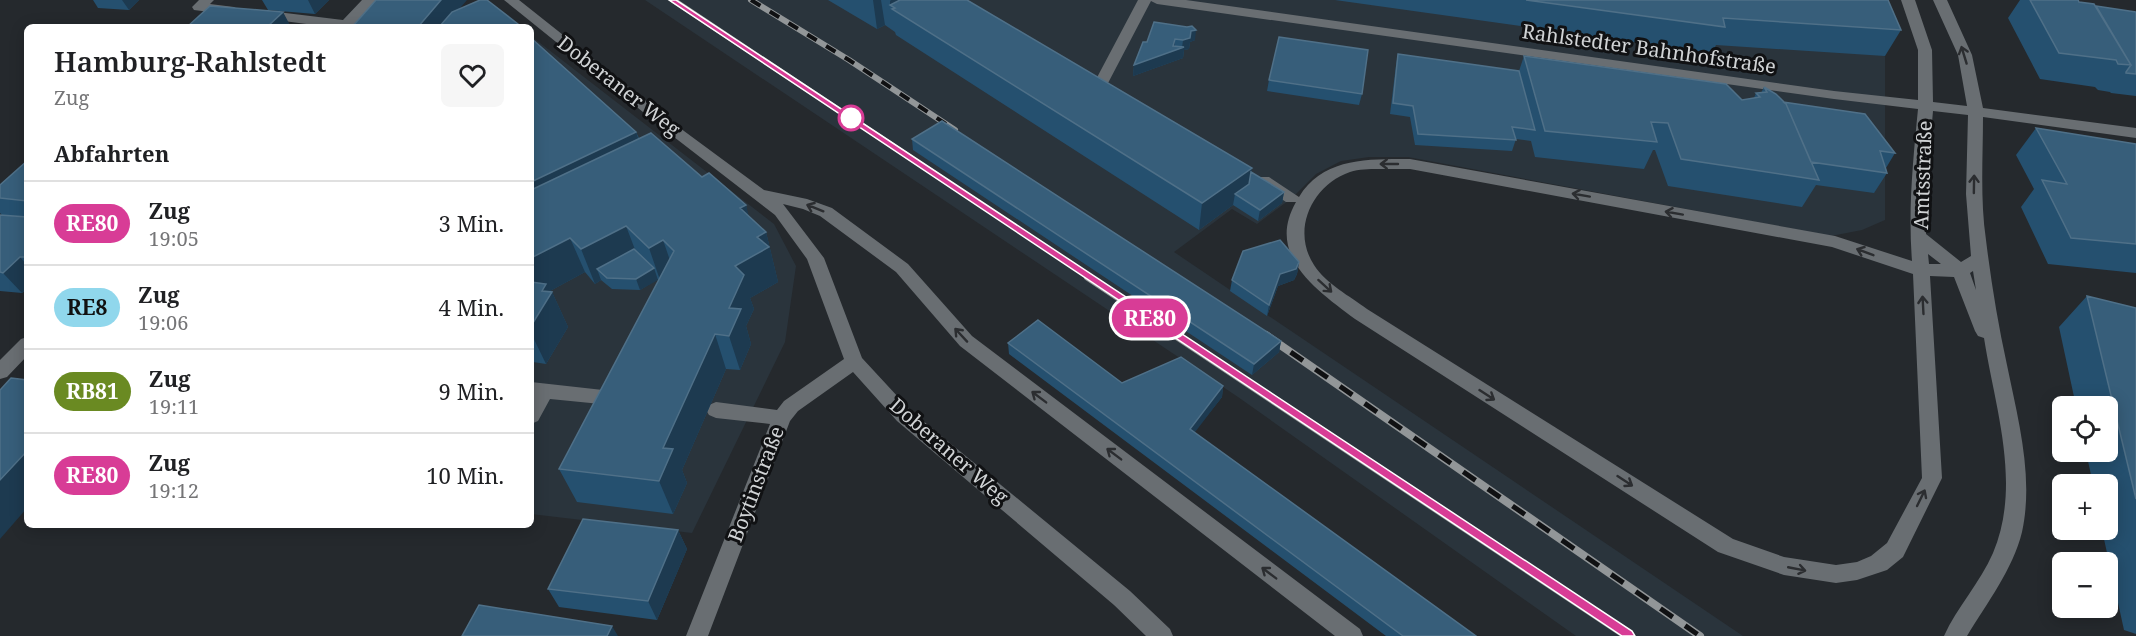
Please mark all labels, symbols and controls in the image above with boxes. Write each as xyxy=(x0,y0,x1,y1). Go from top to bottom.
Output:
street label: Rahlstedter Bahnhofstraße xyxy=(1520,17,1778,80)
street label: Doberaner Weg xyxy=(552,29,686,142)
text: Hamburg-Rahlstedt xyxy=(54,42,326,80)
button: heart xyxy=(441,44,504,107)
one-way arrow xyxy=(1958,46,1969,65)
text: Zug xyxy=(54,84,89,111)
unlabelled marker xyxy=(838,105,864,131)
street label: Amtsstraße xyxy=(1907,120,1938,230)
text: Abfahrten xyxy=(54,138,169,168)
one-way arrow xyxy=(1379,158,1399,170)
one-way arrow xyxy=(1968,175,1980,195)
one-way arrow xyxy=(1572,190,1591,201)
text: Zug xyxy=(148,195,190,225)
one-way arrow xyxy=(807,202,825,213)
one-way arrow xyxy=(1665,207,1685,218)
text: 3 Min. xyxy=(439,208,504,238)
text: RE80 xyxy=(66,209,118,237)
text: 19:05 xyxy=(148,225,199,252)
one-way arrow xyxy=(1856,246,1875,257)
text: Zug xyxy=(138,279,180,309)
one-way arrow xyxy=(1317,279,1332,293)
text: 4 Min. xyxy=(439,292,504,322)
text: RE8 xyxy=(67,293,107,321)
one-way arrow xyxy=(1917,296,1928,316)
line badge: RE80 xyxy=(1108,298,1192,338)
text: RE80 xyxy=(1124,304,1176,332)
text: 19:06 xyxy=(138,309,188,336)
one-way arrow xyxy=(954,328,968,343)
text: Zug xyxy=(149,363,190,393)
text: 9 Min. xyxy=(439,376,504,406)
text: RB81 xyxy=(66,377,119,405)
one-way arrow xyxy=(1478,389,1495,401)
one-way arrow xyxy=(1032,391,1048,403)
street label: Doberaner Weg xyxy=(884,392,1014,510)
text: 19:11 xyxy=(149,393,199,420)
map controls xyxy=(2052,396,2118,618)
button: locate xyxy=(2052,396,2118,462)
street label: Boytinstraße xyxy=(721,422,790,546)
text: Zug xyxy=(148,447,190,477)
one-way arrow xyxy=(1106,448,1122,461)
text: 10 Min. xyxy=(426,460,504,490)
text: RE80 xyxy=(66,461,118,489)
button: + xyxy=(2052,474,2118,540)
one-way arrow xyxy=(1616,475,1633,488)
text: 19:12 xyxy=(148,477,199,504)
one-way arrow xyxy=(1916,489,1928,507)
button: − xyxy=(2052,552,2118,618)
one-way arrow xyxy=(1787,564,1806,575)
one-way arrow xyxy=(1261,566,1277,579)

